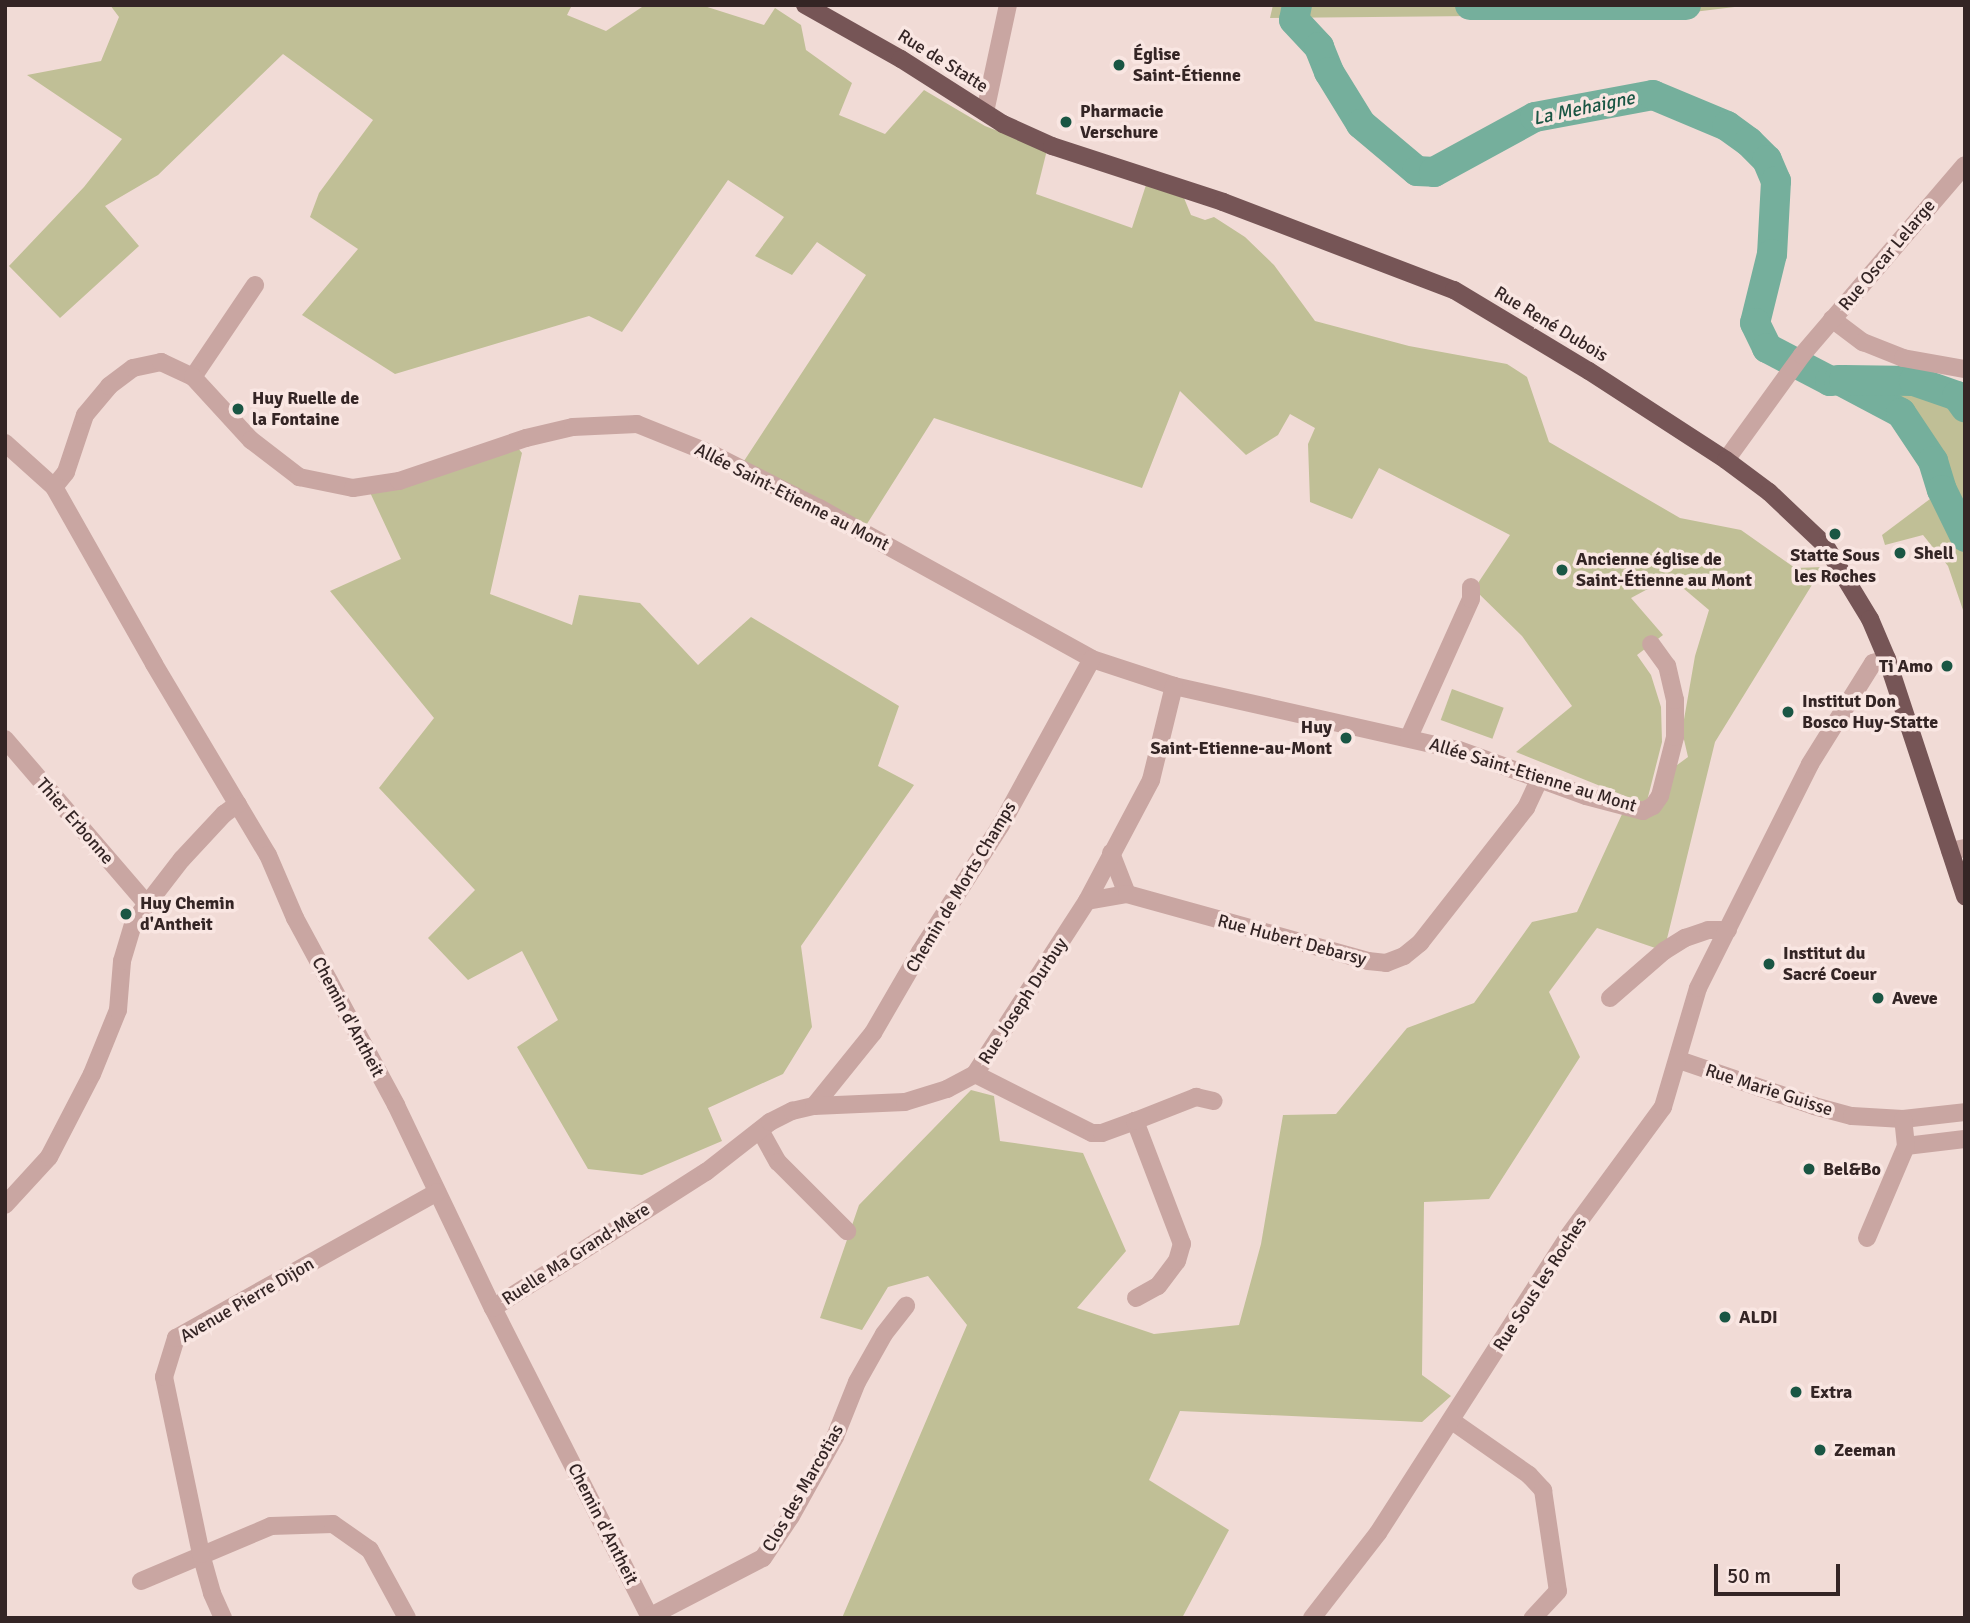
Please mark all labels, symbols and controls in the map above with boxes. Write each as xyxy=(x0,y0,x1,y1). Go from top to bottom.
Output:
street label: Rue de Statte xyxy=(894,25,992,97)
place label: Église Saint-Étienne xyxy=(1133,44,1241,86)
marker: Église Saint-Étienne xyxy=(1111,57,1127,73)
water label: La Mehaigne xyxy=(1531,87,1637,131)
place label: Pharmacie Verschure xyxy=(1080,101,1163,144)
marker: Pharmacie Verschure xyxy=(1058,114,1074,130)
street label: Rue Oscar Lelarge xyxy=(1834,195,1940,315)
street label: Rue René Dubois xyxy=(1490,282,1612,366)
place label: Huy Ruelle de la Fontaine xyxy=(252,388,359,430)
marker: Huy Ruelle de la Fontaine xyxy=(230,401,246,417)
street label: Allée Saint-Etienne au Mont xyxy=(691,438,893,556)
marker: Statte Sous les Roches xyxy=(1827,526,1843,542)
place label: Shell xyxy=(1914,542,1954,564)
place label: Statte Sous les Roches xyxy=(1790,545,1880,588)
marker: Shell xyxy=(1892,545,1908,561)
place label: Ancienne église de Saint-Étienne au Mont xyxy=(1576,549,1752,592)
marker: Ancienne église de Saint-Étienne au Mont xyxy=(1554,562,1570,578)
place label: Ti Amo xyxy=(1879,655,1933,677)
marker: Ti Amo xyxy=(1939,658,1955,674)
place label: Institut Don Bosco Huy-Statte xyxy=(1802,691,1938,734)
marker: Institut Don Bosco Huy-Statte xyxy=(1780,704,1796,720)
place label: Huy Saint-Etienne-au-Mont xyxy=(1150,717,1332,760)
marker: Huy Saint-Etienne-au-Mont xyxy=(1338,730,1354,746)
street label: Allée Saint-Etienne au Mont xyxy=(1427,733,1639,817)
street label: Thier Erbonne xyxy=(32,773,118,869)
street label: Chemin de Morts Champs xyxy=(901,798,1021,976)
place label: Huy Chemin d'Antheit xyxy=(140,893,235,936)
marker: Huy Chemin d'Antheit xyxy=(118,906,134,922)
street label: Rue Hubert Debarsy xyxy=(1215,910,1369,970)
street label: Rue Joseph Durbuy xyxy=(974,934,1072,1068)
place label: Institut du Sacré Coeur xyxy=(1783,943,1877,986)
street label: Chemin d'Antheit xyxy=(307,953,389,1081)
marker: Institut du Sacré Coeur xyxy=(1761,956,1777,972)
place label: Aveve xyxy=(1892,987,1938,1009)
marker: Aveve xyxy=(1870,990,1886,1006)
street label: Rue Marie Guisse xyxy=(1703,1059,1835,1121)
place label: Bel&Bo xyxy=(1823,1158,1881,1180)
marker: Bel&Bo xyxy=(1801,1161,1817,1177)
street label: Ruelle Ma Grand-Mère xyxy=(498,1198,654,1310)
street label: Rue Sous les Roches xyxy=(1489,1213,1591,1355)
street label: Avenue Pierre Dijon xyxy=(176,1253,318,1347)
place label: ALDI xyxy=(1739,1306,1778,1328)
marker: ALDI xyxy=(1717,1309,1733,1325)
place label: Extra xyxy=(1810,1381,1852,1403)
marker: Extra xyxy=(1788,1384,1804,1400)
street label: Clos des Marcotias xyxy=(758,1421,848,1555)
place label: Zeeman xyxy=(1834,1439,1896,1461)
marker: Zeeman xyxy=(1812,1442,1828,1458)
street label: Chemin d'Antheit xyxy=(563,1460,643,1588)
scale bar xyxy=(1718,1550,1844,1594)
text: 50 m xyxy=(1727,1563,1771,1589)

